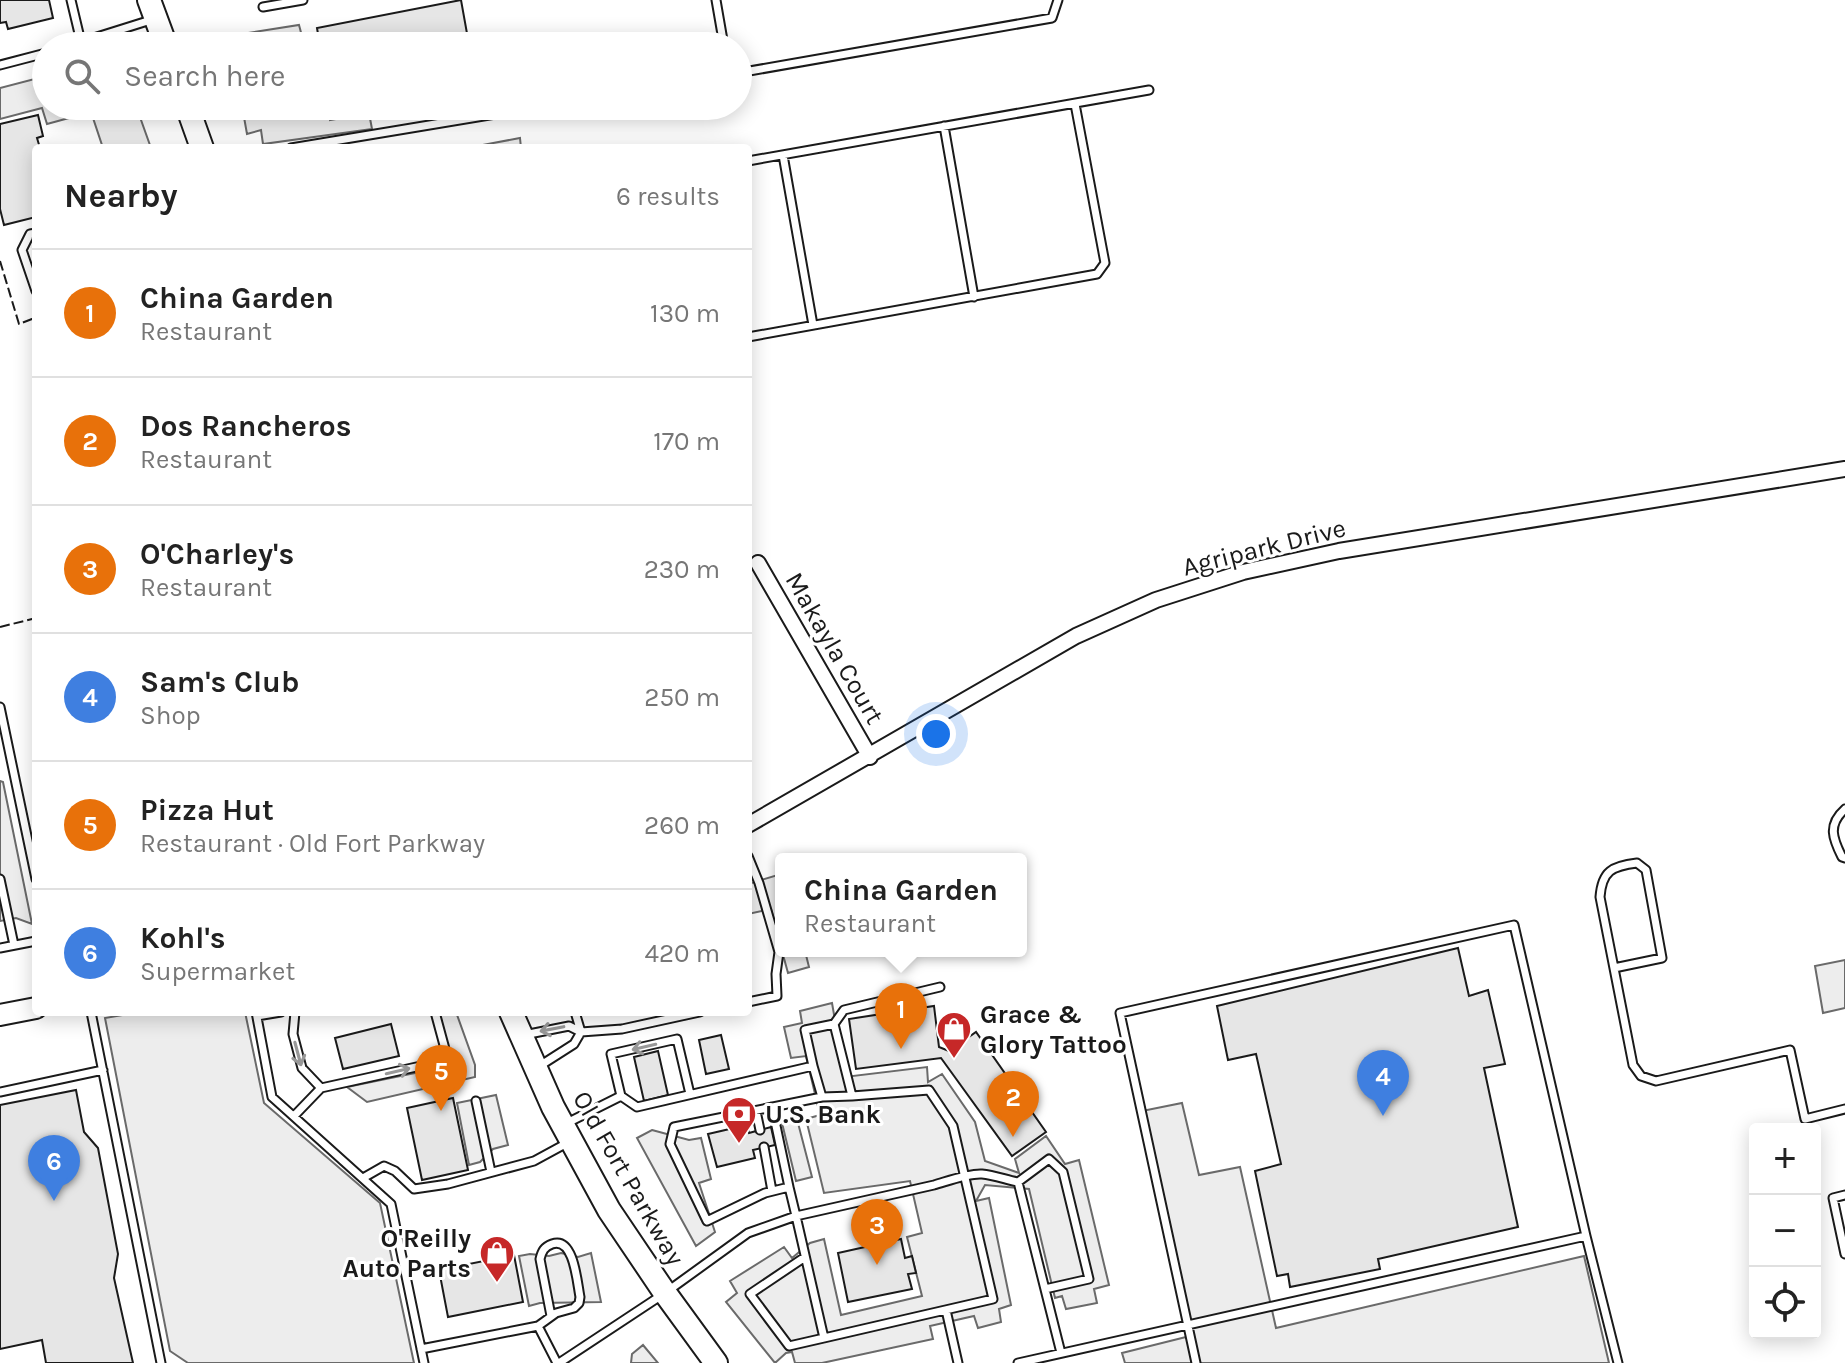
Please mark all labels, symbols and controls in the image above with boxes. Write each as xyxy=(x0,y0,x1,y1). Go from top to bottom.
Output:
search box xyxy=(32,32,752,120)
icon: search xyxy=(60,54,104,98)
text: Search here xyxy=(124,58,285,94)
text: Nearby xyxy=(64,176,178,216)
text: 6 results xyxy=(616,181,720,212)
text: China Garden xyxy=(140,280,334,316)
text: 1 xyxy=(85,298,95,329)
text: 130 m xyxy=(650,298,720,329)
text: Restaurant xyxy=(140,316,272,347)
text: Dos Rancheros xyxy=(140,408,352,444)
text: 2 xyxy=(82,426,98,457)
text: 170 m xyxy=(653,426,720,457)
text: Restaurant xyxy=(140,444,272,475)
street label: Agripark Drive xyxy=(1179,512,1349,583)
text: O'Charley's xyxy=(140,536,294,572)
text: 3 xyxy=(82,554,98,585)
text: 230 m xyxy=(644,554,720,585)
street label: Makayla Court xyxy=(779,567,891,730)
text: Restaurant xyxy=(140,572,272,603)
text: Sam's Club xyxy=(140,664,299,700)
text: 4 xyxy=(82,682,98,713)
text: 250 m xyxy=(644,682,720,713)
text: Shop xyxy=(140,700,201,731)
your location xyxy=(916,714,956,754)
text: Pizza Hut xyxy=(140,792,274,828)
text: 5 xyxy=(82,810,98,841)
text: 260 m xyxy=(644,810,720,841)
text: Restaurant · Old Fort Parkway xyxy=(140,828,485,859)
popup xyxy=(775,853,1027,957)
text: China Garden xyxy=(804,872,998,908)
text: Restaurant xyxy=(804,908,936,939)
text: Kohl's xyxy=(140,920,226,956)
text: 6 xyxy=(82,938,98,969)
text: 420 m xyxy=(644,938,720,969)
text: Supermarket xyxy=(140,956,295,987)
pin: 1 xyxy=(875,983,927,1049)
place label: Grace & Glory Tattoo xyxy=(980,999,1127,1060)
shop icon: Grace & Glory Tattoo xyxy=(935,1010,973,1060)
one-way arrow xyxy=(540,1023,565,1038)
one-way arrow xyxy=(292,1040,307,1066)
one-way arrow xyxy=(632,1040,657,1055)
pin: 5 xyxy=(415,1045,467,1111)
pin: 4 xyxy=(1357,1050,1409,1116)
one-way arrow xyxy=(384,1063,410,1078)
pin: 2 xyxy=(987,1071,1039,1137)
street label: Old Fort Parkway xyxy=(566,1086,691,1271)
bank icon: U.S. Bank xyxy=(720,1095,758,1145)
place label: U.S. Bank xyxy=(765,1099,881,1130)
map controls xyxy=(1749,1123,1821,1339)
button: + xyxy=(1749,1123,1821,1195)
pin: 6 xyxy=(28,1135,80,1201)
button: − xyxy=(1749,1195,1821,1267)
pin: 3 xyxy=(851,1199,903,1265)
place label: O'Reilly Auto Parts xyxy=(342,1223,471,1284)
shop icon: O'Reilly Auto Parts xyxy=(478,1234,516,1284)
button: locate xyxy=(1749,1267,1821,1339)

